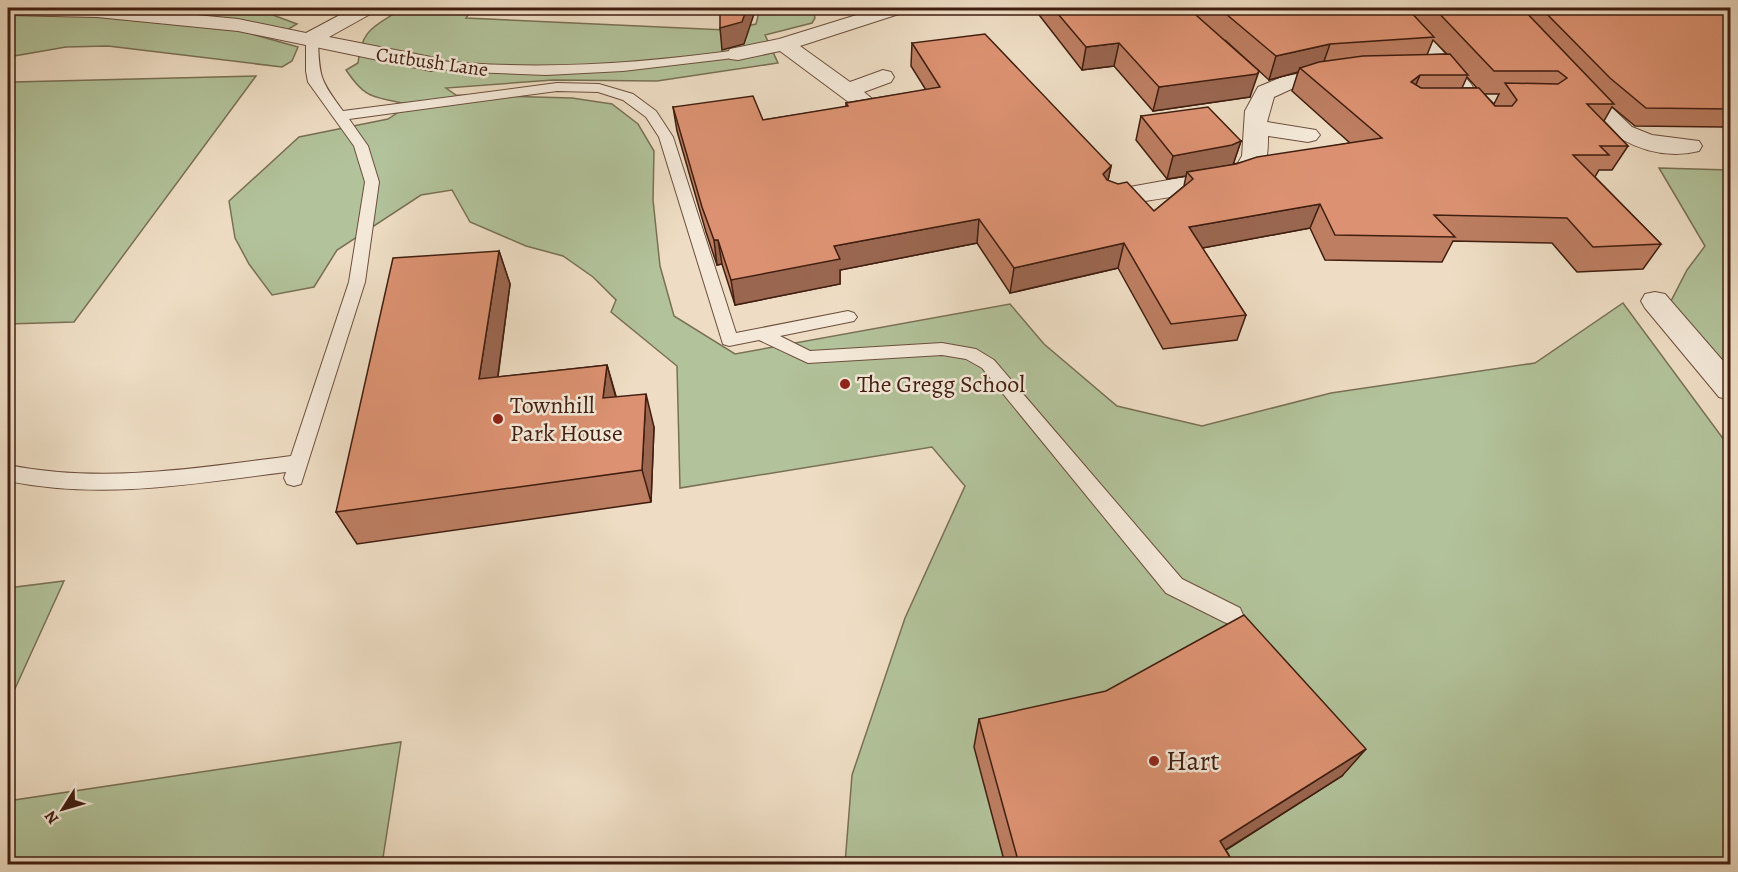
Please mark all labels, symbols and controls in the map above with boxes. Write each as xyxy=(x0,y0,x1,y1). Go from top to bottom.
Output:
street label: Cutbush Lane xyxy=(374,41,490,83)
place label: The Gregg School xyxy=(857,368,1025,400)
marker: The Gregg School xyxy=(838,377,852,391)
place label: Townhill Park House xyxy=(510,389,623,449)
marker: Townhill Park House xyxy=(491,412,505,426)
place label: Hart xyxy=(1166,742,1220,780)
marker: Hart xyxy=(1147,754,1161,768)
north arrow xyxy=(33,779,93,839)
text: N xyxy=(39,806,64,829)

